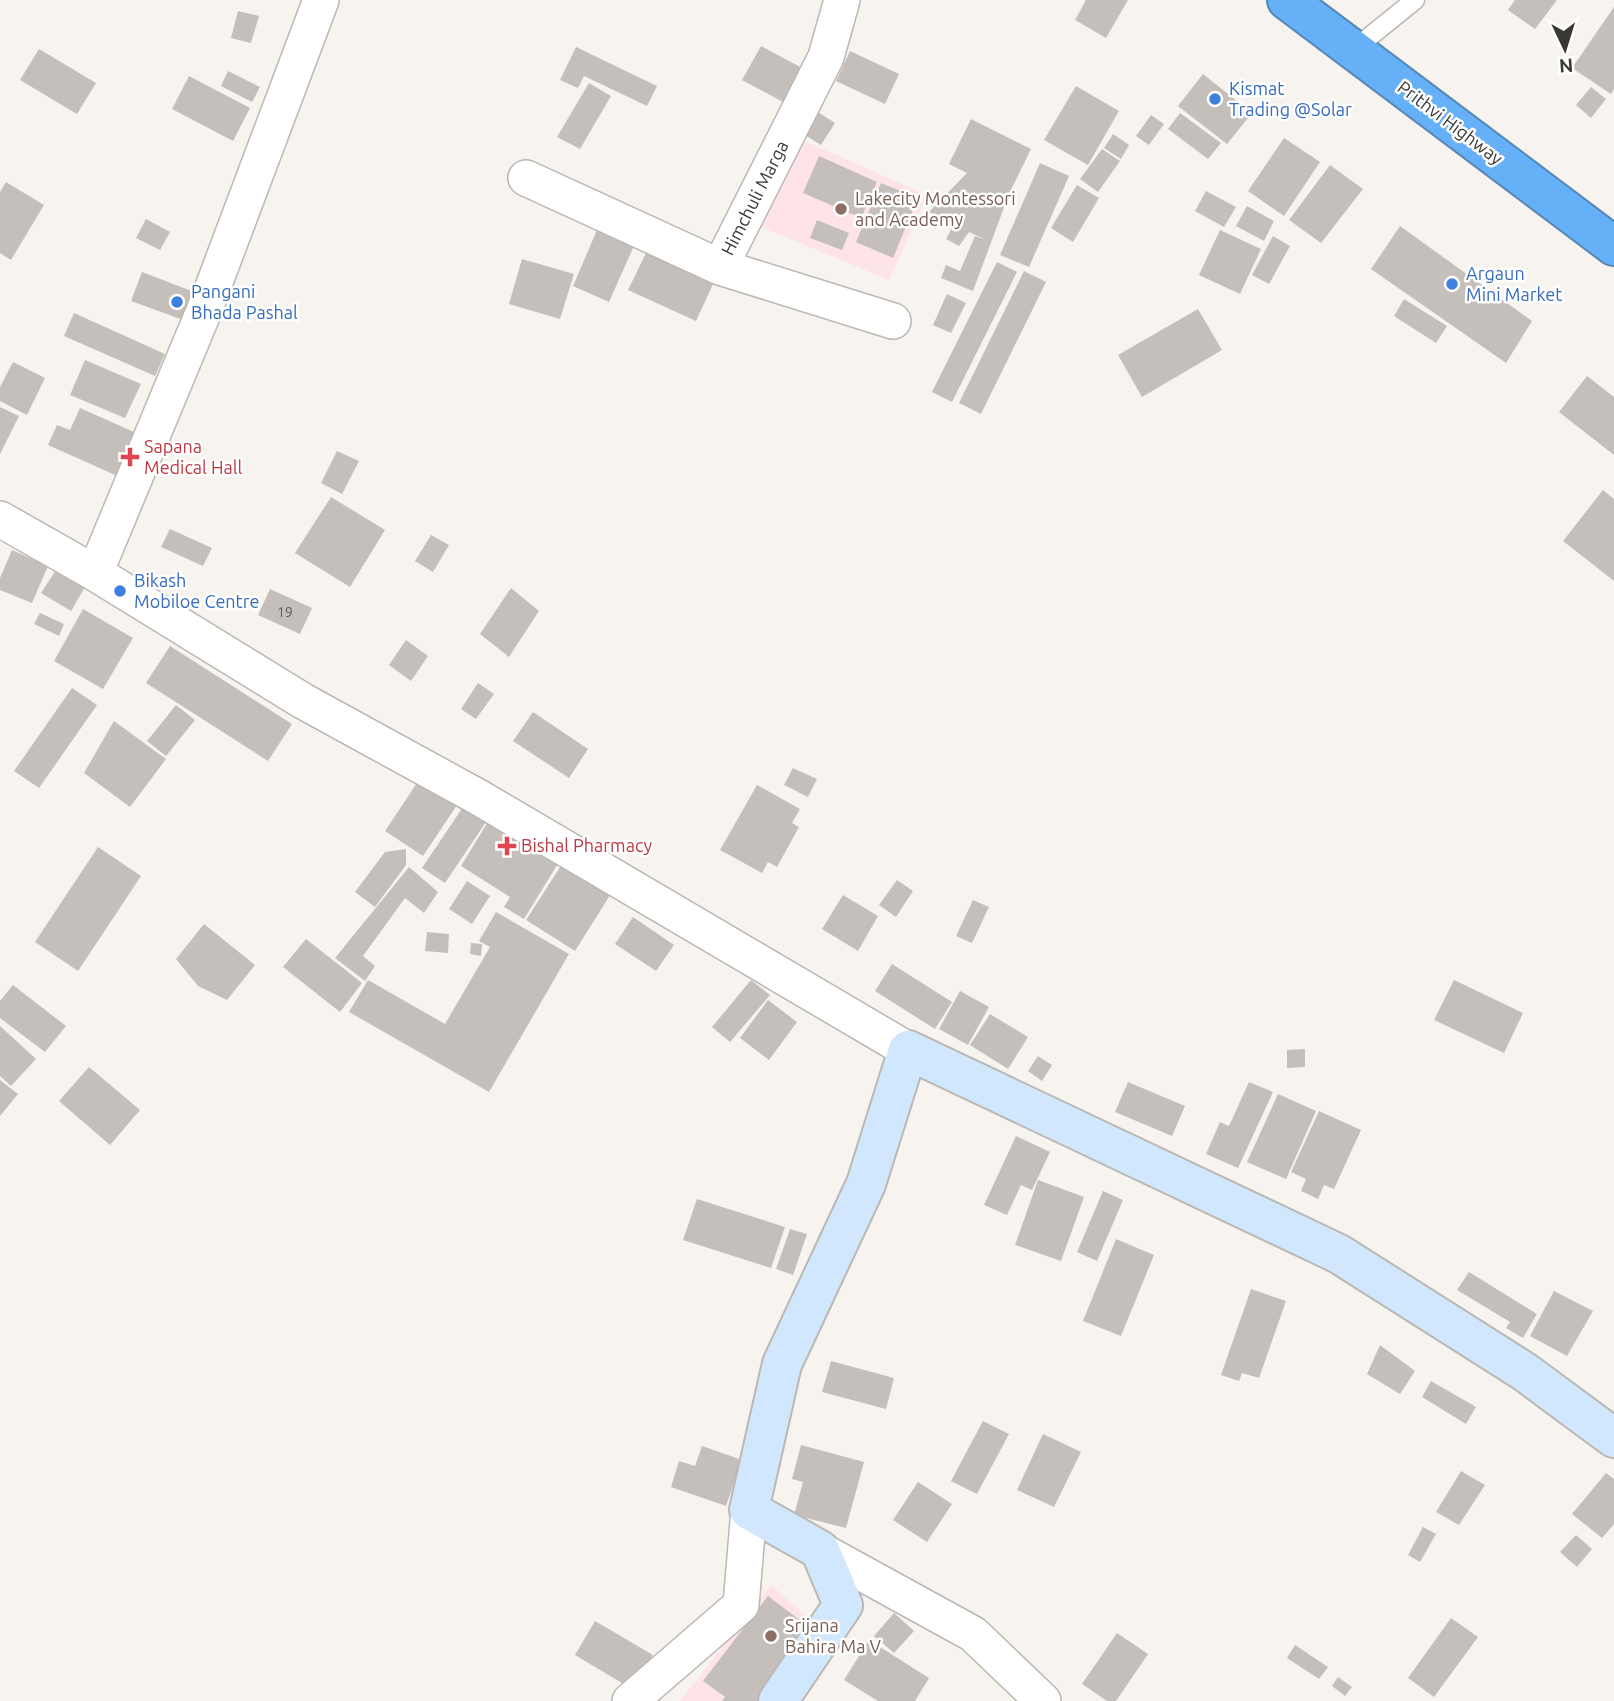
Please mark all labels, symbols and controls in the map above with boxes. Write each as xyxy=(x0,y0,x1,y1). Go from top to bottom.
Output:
north arrow xyxy=(1530,14,1600,84)
text: N xyxy=(1558,54,1574,77)
street label: Prithvi Highway xyxy=(1394,76,1507,168)
place label: Kismat Trading @Solar xyxy=(1229,78,1352,119)
marker: Kismat Trading @Solar xyxy=(1207,91,1223,107)
street label: Himchuli Marga xyxy=(717,137,792,258)
place label: Lakecity Montessori and Academy xyxy=(855,188,1016,229)
marker: Lakecity Montessori and Academy xyxy=(833,201,849,217)
place label: Argaun Mini Market xyxy=(1466,263,1562,304)
marker: Argaun Mini Market xyxy=(1444,276,1460,292)
place label: Pangani Bhada Pashal xyxy=(191,281,298,322)
marker: Pangani Bhada Pashal xyxy=(169,294,185,310)
place label: Sapana Medical Hall xyxy=(144,436,242,477)
marker: Sapana Medical Hall xyxy=(122,449,138,465)
place label: Bikash Mobiloe Centre xyxy=(134,570,259,611)
marker: Bikash Mobiloe Centre xyxy=(112,583,128,599)
house number: 19 xyxy=(277,604,293,620)
place label: Bishal Pharmacy xyxy=(521,835,652,855)
marker: Bishal Pharmacy xyxy=(499,838,515,854)
place label: Srijana Bahira Ma V xyxy=(785,1615,882,1656)
marker: Srijana Bahira Ma V xyxy=(763,1628,779,1644)

